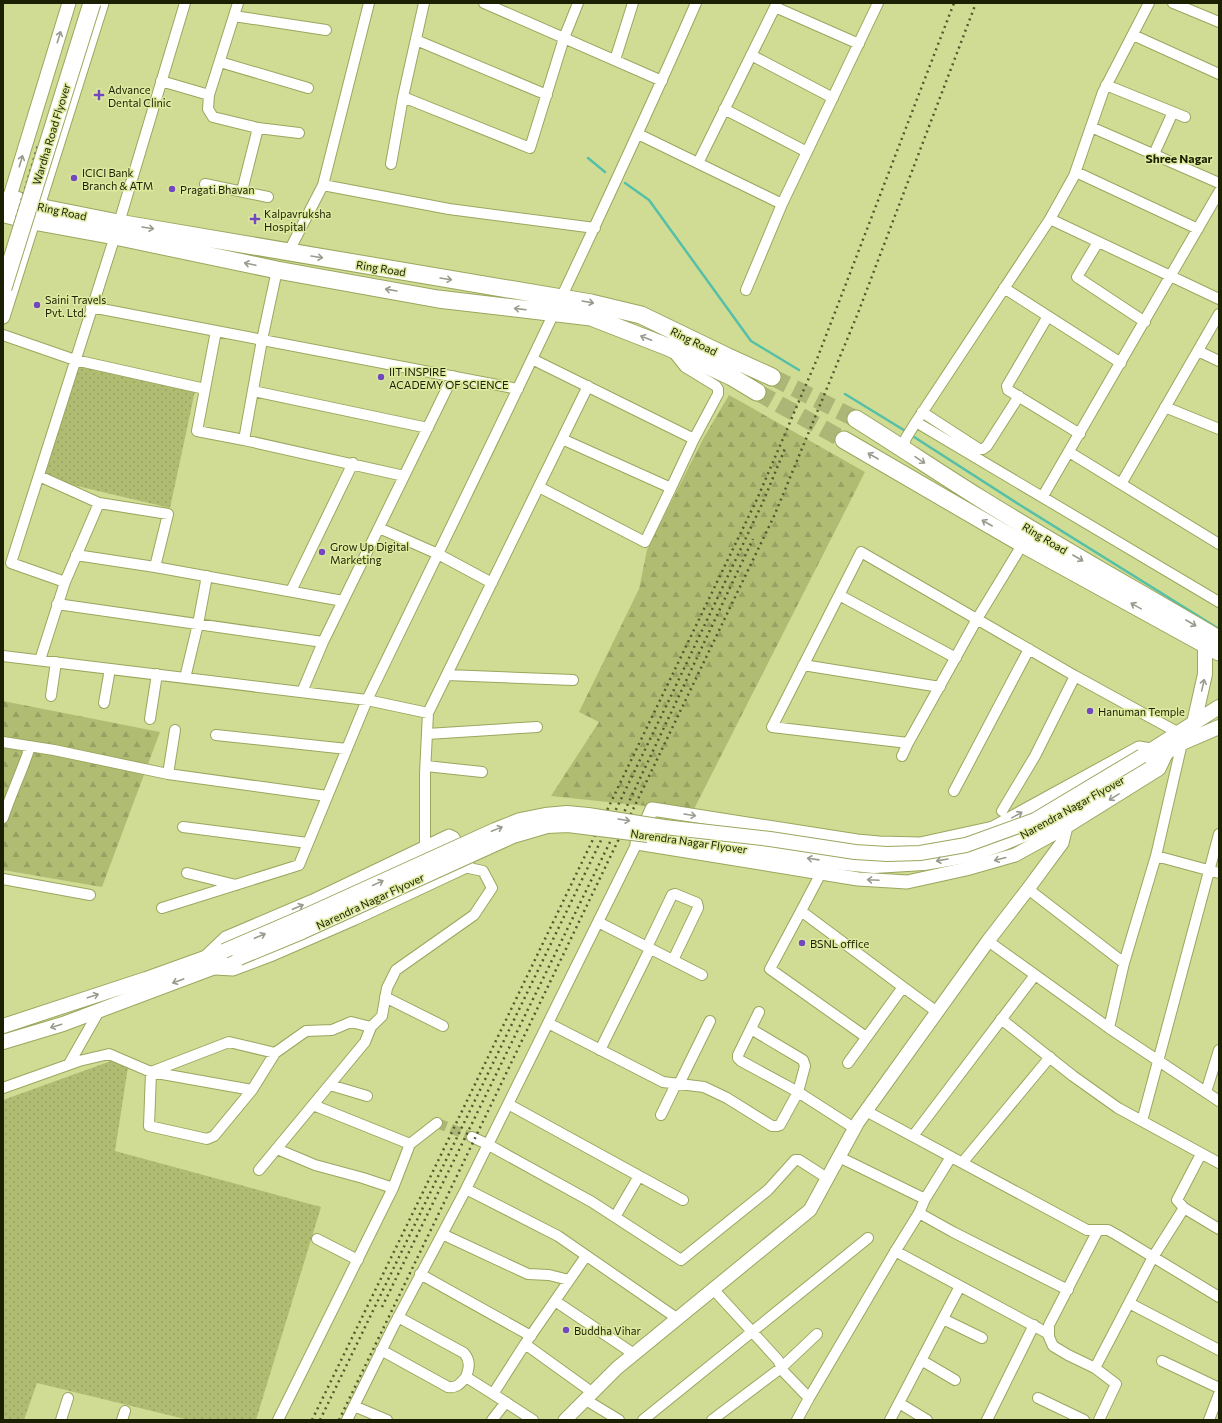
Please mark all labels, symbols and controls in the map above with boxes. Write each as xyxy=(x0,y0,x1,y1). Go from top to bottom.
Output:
one-way arrow xyxy=(56,30,63,43)
street label: Wardha Road Flyover xyxy=(29,81,73,186)
place label: Advance Dental Clinic xyxy=(108,83,171,109)
marker: Advance Dental Clinic xyxy=(93,89,105,101)
district label: Shree Nagar xyxy=(1145,151,1213,165)
one-way arrow xyxy=(18,155,25,168)
place label: ICICI Bank Branch & ATM xyxy=(82,166,153,192)
marker: ICICI Bank Branch & ATM xyxy=(69,173,79,183)
place label: Pragati Bhavan xyxy=(180,183,255,196)
marker: Pragati Bhavan xyxy=(167,184,177,194)
street label: Ring Road xyxy=(36,199,88,223)
place label: Kalpavruksha Hospital xyxy=(264,207,331,233)
marker: Kalpavruksha Hospital xyxy=(249,213,261,225)
one-way arrow xyxy=(141,224,154,232)
one-way arrow xyxy=(310,254,323,262)
street label: Ring Road xyxy=(355,258,407,278)
one-way arrow xyxy=(243,260,256,268)
one-way arrow xyxy=(439,275,452,283)
one-way arrow xyxy=(385,286,398,294)
place label: Saini Travels Pvt. Ltd. xyxy=(45,293,106,319)
one-way arrow xyxy=(581,298,594,306)
marker: Saini Travels Pvt. Ltd. xyxy=(32,300,42,310)
one-way arrow xyxy=(514,305,527,312)
street label: Ring Road xyxy=(669,324,719,358)
one-way arrow xyxy=(640,333,652,341)
place label: IIT INSPIRE ACADEMY OF SCIENCE xyxy=(389,365,509,391)
marker: IIT INSPIRE ACADEMY OF SCIENCE xyxy=(376,372,386,382)
one-way arrow xyxy=(867,452,879,460)
one-way arrow xyxy=(914,456,925,464)
one-way arrow xyxy=(981,518,993,526)
street label: Ring Road xyxy=(1020,519,1070,557)
place label: Grow Up Digital Marketing xyxy=(330,540,409,566)
marker: Grow Up Digital Marketing xyxy=(317,547,327,557)
one-way arrow xyxy=(1072,554,1084,562)
one-way arrow xyxy=(1130,602,1142,609)
one-way arrow xyxy=(1185,619,1197,627)
one-way arrow xyxy=(1199,678,1207,691)
place label: Hanuman Temple xyxy=(1098,705,1185,718)
marker: Hanuman Temple xyxy=(1085,706,1095,716)
street label: Narendra Nagar Flyover xyxy=(1017,773,1127,841)
one-way arrow xyxy=(1108,794,1120,802)
one-way arrow xyxy=(684,811,697,819)
one-way arrow xyxy=(1010,811,1022,818)
one-way arrow xyxy=(617,816,630,824)
one-way arrow xyxy=(490,825,502,833)
street label: Narendra Nagar Flyover xyxy=(630,826,749,856)
one-way arrow xyxy=(807,855,820,863)
one-way arrow xyxy=(936,856,949,864)
one-way arrow xyxy=(994,856,1007,864)
street label: Narendra Nagar Flyover xyxy=(314,870,427,932)
one-way arrow xyxy=(867,877,880,884)
one-way arrow xyxy=(372,879,384,886)
one-way arrow xyxy=(291,903,303,911)
one-way arrow xyxy=(253,931,265,939)
place label: BSNL office xyxy=(810,937,869,950)
marker: BSNL office xyxy=(797,938,807,948)
one-way arrow xyxy=(173,978,185,986)
one-way arrow xyxy=(87,992,100,999)
one-way arrow xyxy=(50,1023,63,1030)
place label: Buddha Vihar xyxy=(574,1324,642,1337)
marker: Buddha Vihar xyxy=(561,1325,571,1335)

